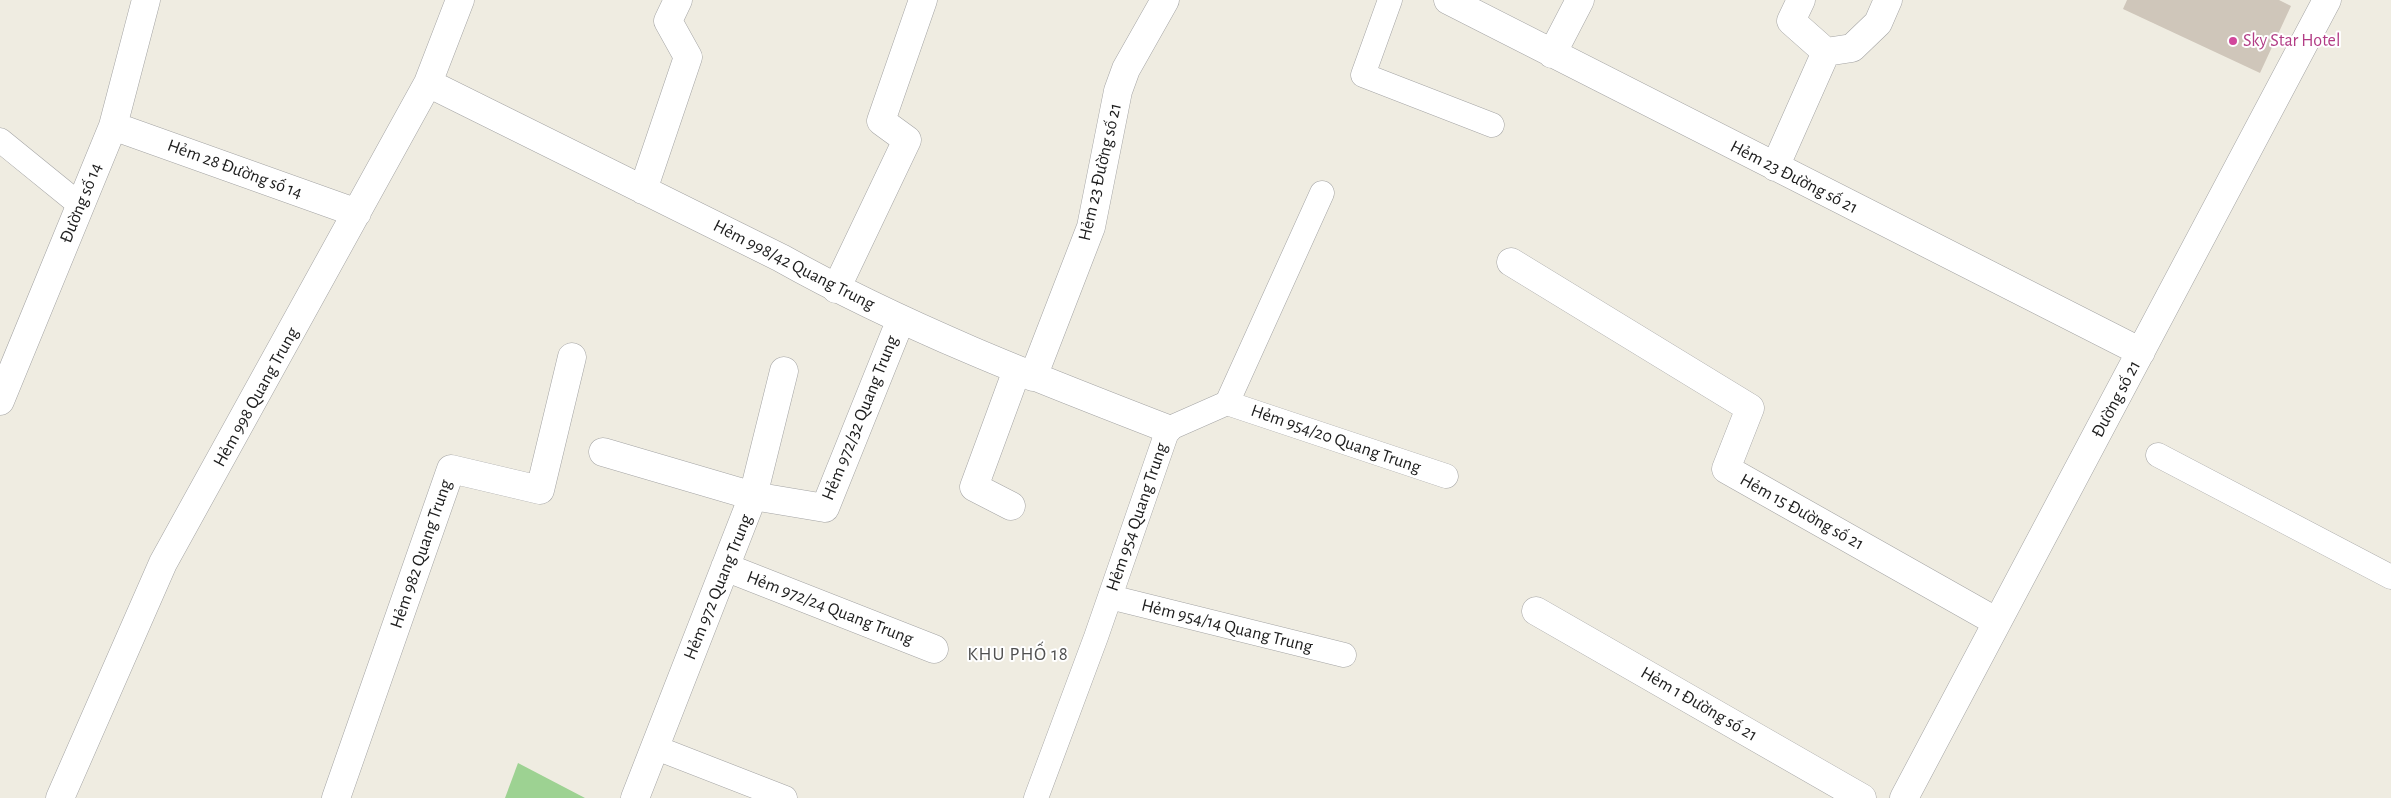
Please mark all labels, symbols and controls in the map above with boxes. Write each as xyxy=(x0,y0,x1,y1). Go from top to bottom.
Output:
place label: Sky Star Hotel xyxy=(2243,30,2340,52)
marker: Sky Star Hotel xyxy=(2227,35,2239,47)
street label: Hẻm 23 Đường số 21 xyxy=(1074,101,1126,243)
street label: Hẻm 28 Đường số 14 xyxy=(165,135,305,203)
street label: Hẻm 23 Đường số 21 xyxy=(1726,135,1862,219)
street label: Đường số 14 xyxy=(55,160,107,246)
street label: Hẻm 998/42 Quang Trung xyxy=(710,215,878,315)
street label: Hẻm 998 Quang Trung xyxy=(209,323,303,471)
street label: Hẻm 972/32 Quang Trung xyxy=(817,332,903,504)
street label: Đường số 21 xyxy=(2087,357,2145,441)
street label: Hẻm 954/20 Quang Trung xyxy=(1248,400,1424,478)
street label: Hẻm 954 Quang Trung xyxy=(1101,440,1173,594)
street label: Hẻm 15 Đường số 21 xyxy=(1736,469,1868,555)
street label: Hẻm 982 Quang Trung xyxy=(385,477,457,631)
street label: Hẻm 972 Quang Trung xyxy=(679,511,757,663)
street label: Hẻm 972/24 Quang Trung xyxy=(743,566,917,650)
street label: Hẻm 954/14 Quang Trung xyxy=(1139,594,1315,658)
district label: KHU PHỐ 18 xyxy=(966,643,1070,665)
street label: Hẻm 1 Đường số 21 xyxy=(1637,662,1761,746)

